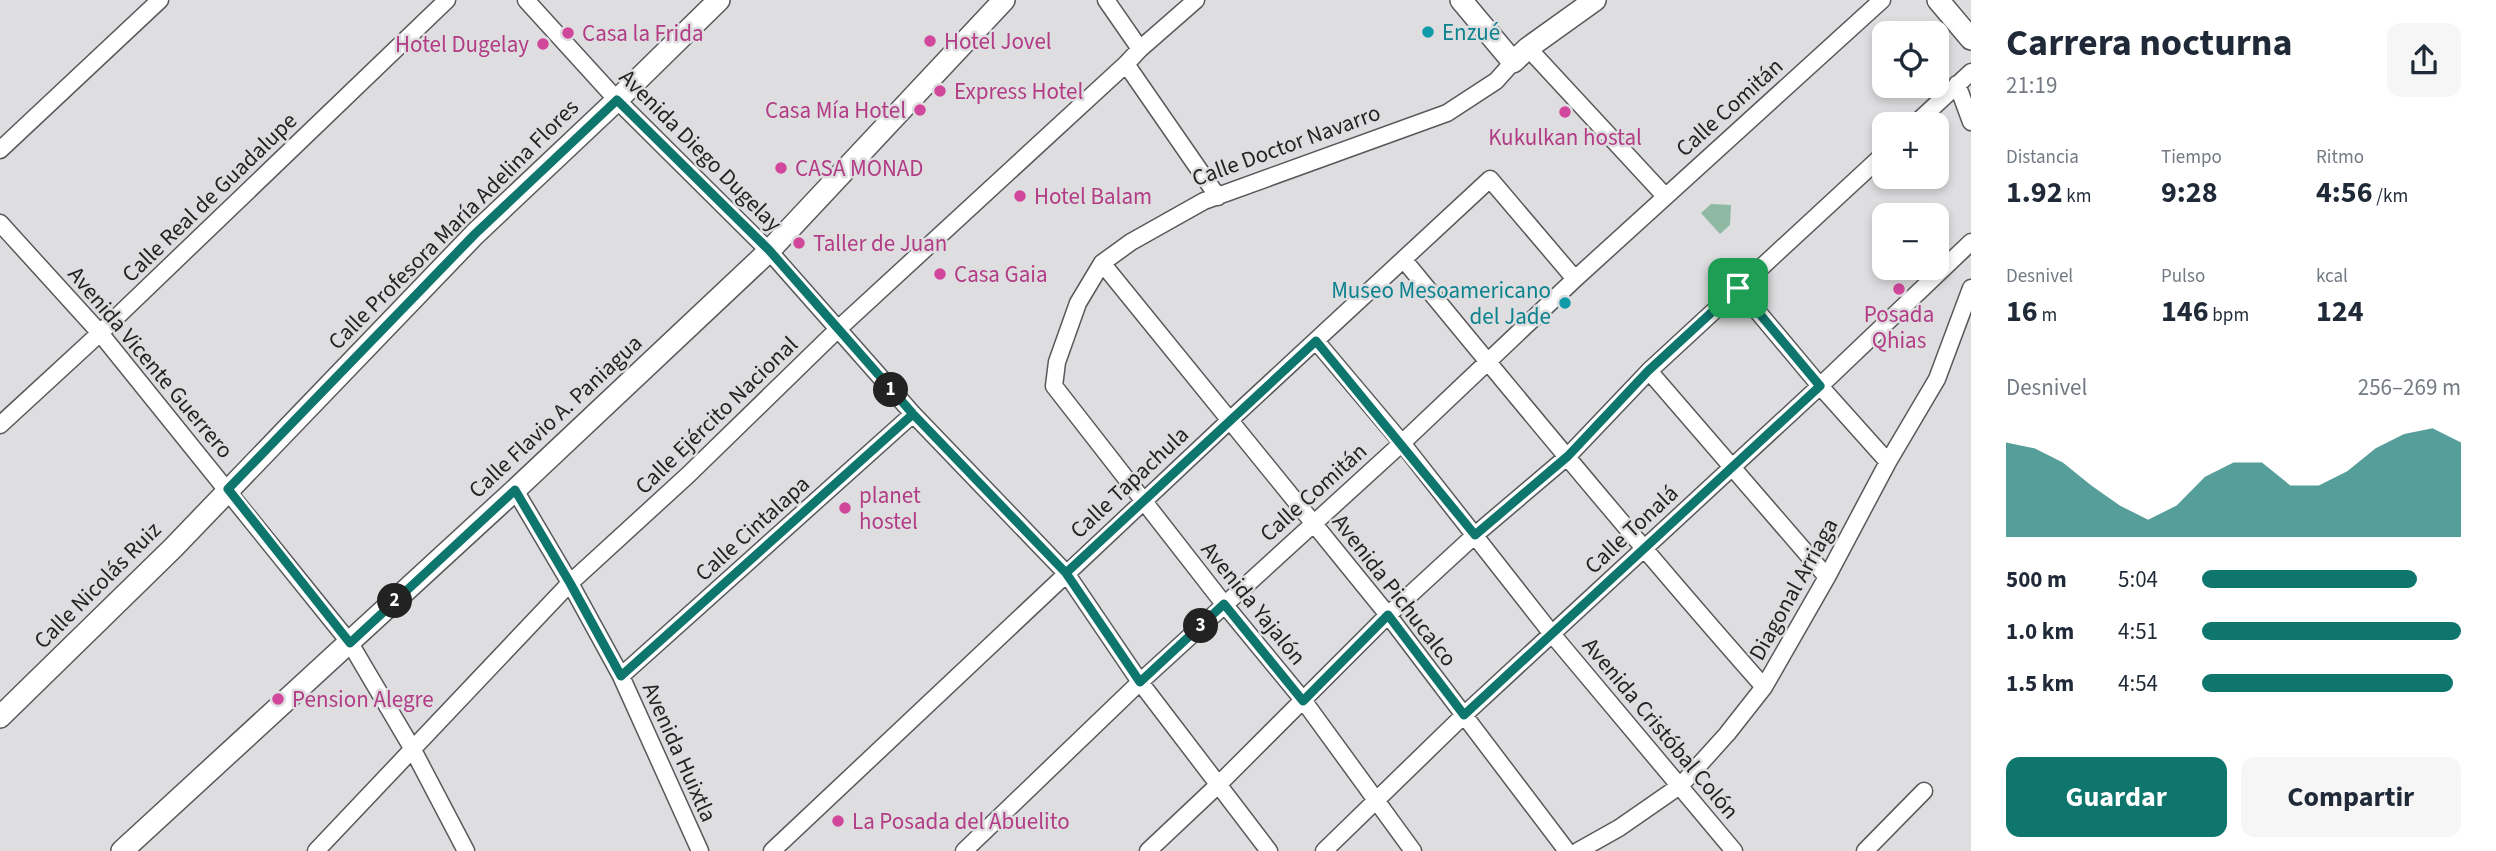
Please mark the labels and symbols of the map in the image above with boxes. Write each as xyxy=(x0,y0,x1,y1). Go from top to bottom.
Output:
place label: Enzué xyxy=(1442,16,1500,49)
place label: Casa la Frida xyxy=(582,17,704,50)
marker: Enzué xyxy=(1420,24,1436,40)
marker: Casa la Frida xyxy=(560,25,576,41)
place label: Hotel Jovel xyxy=(944,25,1052,58)
place label: Hotel Dugelay xyxy=(395,28,529,61)
marker: Hotel Jovel xyxy=(922,33,938,49)
marker: Hotel Dugelay xyxy=(535,36,551,52)
street label: Calle Comitán xyxy=(1668,50,1790,165)
street label: Avenida Diego Dugelay xyxy=(612,61,790,239)
place label: Express Hotel xyxy=(954,75,1083,108)
marker: Express Hotel xyxy=(932,83,948,99)
street label: Calle Profesora María Adelina Flores xyxy=(320,91,586,357)
place label: Casa Mía Hotel xyxy=(765,94,906,127)
street label: Calle Doctor Navarro xyxy=(1187,96,1385,195)
marker: Casa Mía Hotel xyxy=(912,102,928,118)
marker: Kukulkan hostal xyxy=(1557,104,1573,120)
street label: Calle Real de Guadalupe xyxy=(114,105,304,290)
place label: Kukulkan hostal xyxy=(1488,121,1642,154)
place label: CASA MONAD xyxy=(795,152,924,185)
marker: CASA MONAD xyxy=(773,160,789,176)
place label: Hotel Balam xyxy=(1034,180,1152,213)
marker: Hotel Balam xyxy=(1012,188,1028,204)
place label: Taller de Juan xyxy=(813,227,947,260)
marker: Taller de Juan xyxy=(791,235,807,251)
place label: Casa Gaia xyxy=(954,258,1048,291)
pin xyxy=(1708,258,1768,318)
street label: Avenida Vicente Guerrero xyxy=(60,259,241,466)
marker: Casa Gaia xyxy=(932,266,948,282)
place label: Museo Mesoamericano del Jade xyxy=(1331,274,1551,333)
marker: Posada Qhias xyxy=(1891,281,1907,297)
marker: Museo Mesoamericano del Jade xyxy=(1557,295,1573,311)
place label: Posada Qhias xyxy=(1864,298,1934,357)
street label: Calle Flavio A. Paniagua xyxy=(461,327,650,506)
street label: Calle Ejército Nacional xyxy=(627,329,805,502)
pin: 1 xyxy=(874,372,908,408)
street label: Calle Tapachula xyxy=(1063,419,1196,546)
street label: Calle Comitán xyxy=(1252,435,1374,550)
street label: Calle Cintalapa xyxy=(688,468,817,589)
street label: Calle Tonalá xyxy=(1577,477,1686,581)
place label: planet hostel xyxy=(859,479,921,538)
marker: planet hostel xyxy=(837,500,853,516)
street label: Avenida Pichucalco xyxy=(1324,507,1465,674)
street label: Diagonal Arriaga xyxy=(1741,512,1846,666)
street label: Calle Nicolás Ruiz xyxy=(26,514,169,656)
street label: Avenida Yajalón xyxy=(1193,534,1314,672)
pin: 2 xyxy=(378,584,412,618)
pin: 3 xyxy=(1184,608,1218,644)
street label: Avenida Cristóbal Colón xyxy=(1575,630,1747,826)
street label: Avenida Huixtla xyxy=(634,677,725,827)
place label: Pension Alegre xyxy=(292,683,434,716)
marker: Pension Alegre xyxy=(270,691,286,707)
place label: La Posada del Abuelito xyxy=(852,805,1070,838)
marker: La Posada del Abuelito xyxy=(830,813,846,829)

